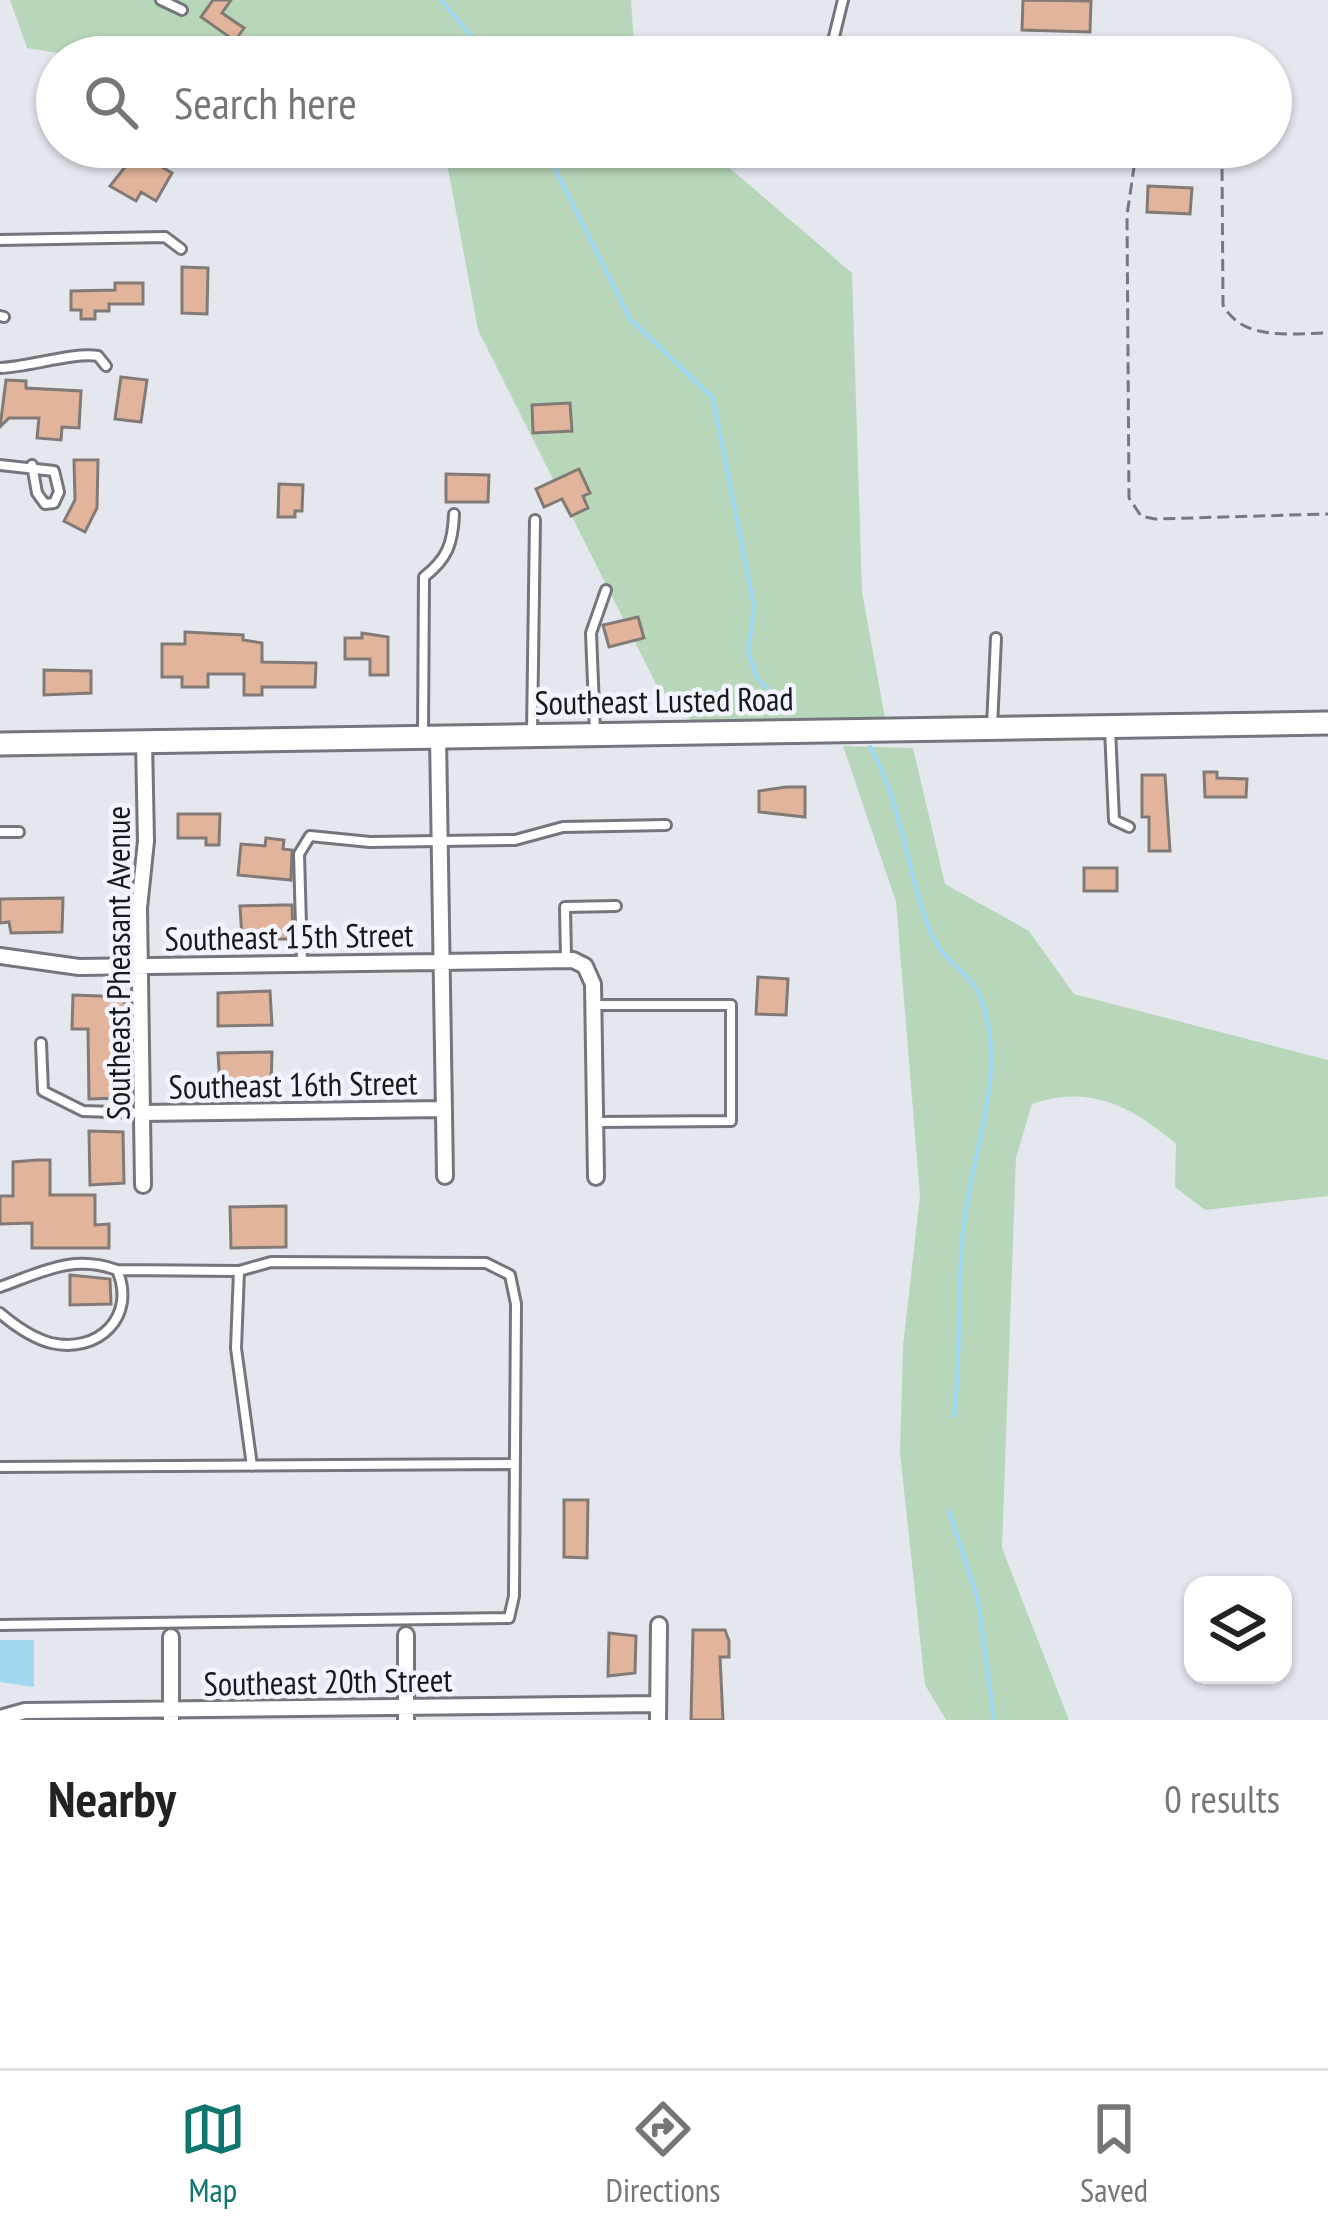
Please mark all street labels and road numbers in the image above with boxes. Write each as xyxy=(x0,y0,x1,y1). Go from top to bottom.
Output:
street label: Southeast Lusted Road xyxy=(534,676,794,724)
street label: Southeast Pheasant Avenue xyxy=(96,806,139,1120)
street label: Southeast 15th Street xyxy=(164,912,414,960)
street label: Southeast 16th Street xyxy=(168,1060,418,1108)
street label: Southeast 20th Street xyxy=(203,1657,453,1705)

